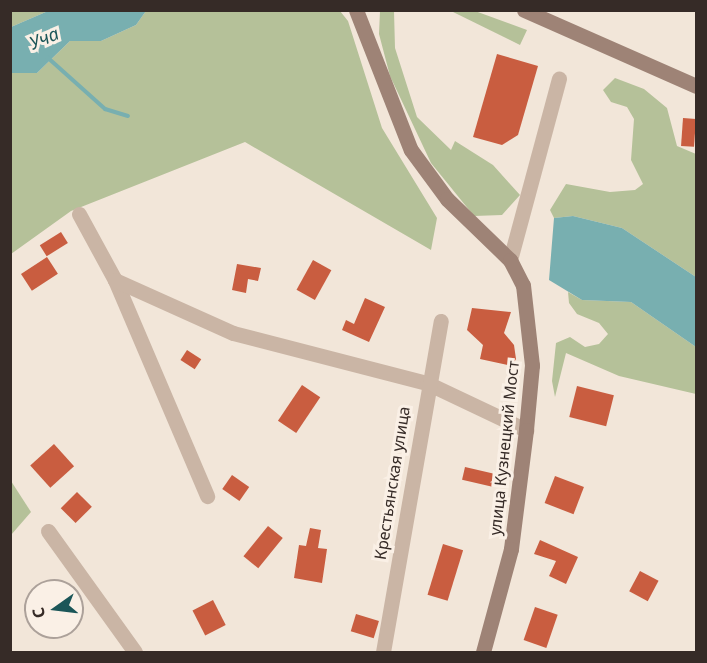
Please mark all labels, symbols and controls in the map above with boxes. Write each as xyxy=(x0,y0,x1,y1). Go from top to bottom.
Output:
water label: Уча xyxy=(26,22,62,54)
street label: улица Кузнецкий Мост xyxy=(485,360,523,536)
street label: Крестьянская улица xyxy=(370,405,414,561)
north arrow xyxy=(24,579,84,639)
text: С xyxy=(27,605,50,621)

